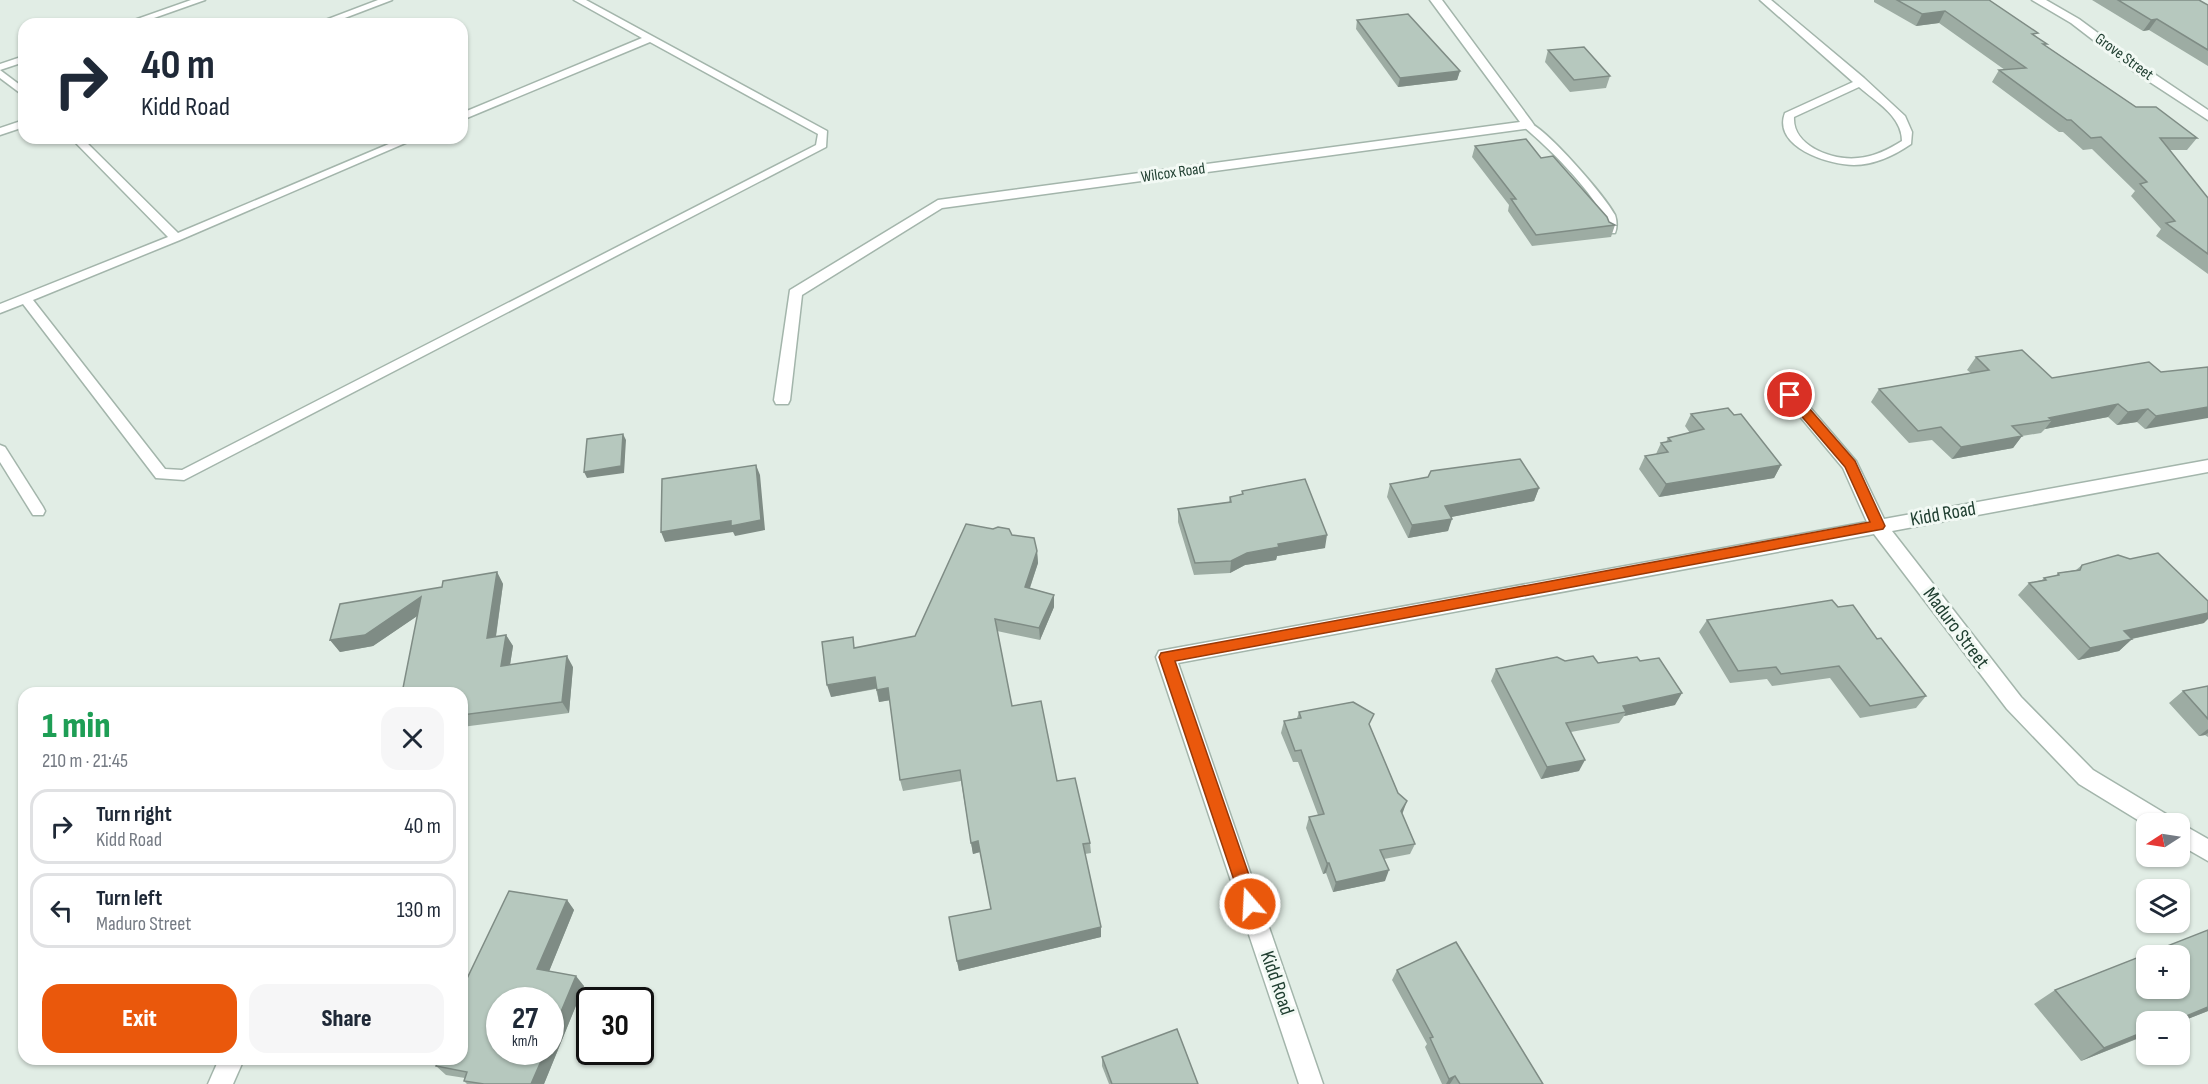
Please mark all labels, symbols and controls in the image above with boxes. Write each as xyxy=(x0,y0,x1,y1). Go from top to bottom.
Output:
street label: Grove Street xyxy=(2091,29,2157,85)
text: 40 m xyxy=(141,40,215,91)
icon: right xyxy=(42,42,120,120)
text: Kidd Road xyxy=(141,91,230,123)
street label: Wilcox Road xyxy=(1140,159,1206,187)
pin xyxy=(1764,369,1815,420)
icon: arrive xyxy=(1773,378,1806,411)
street label: Kidd Road xyxy=(1908,496,1978,532)
street label: Maduro Street xyxy=(1918,583,1994,673)
text: 1 min xyxy=(42,705,110,748)
button: close xyxy=(381,707,444,770)
text: 210 m · 21:45 xyxy=(42,749,128,773)
text: Turn right xyxy=(96,801,172,828)
icon: right xyxy=(45,810,78,843)
text: 40 m xyxy=(404,813,441,840)
north arrow xyxy=(2136,813,2190,867)
map controls xyxy=(2136,813,2190,1065)
text: Kidd Road xyxy=(96,828,162,852)
position arrow xyxy=(1218,872,1282,936)
button: layers xyxy=(2136,879,2190,933)
text: Turn left xyxy=(96,885,162,912)
icon: left xyxy=(45,894,78,927)
text: 130 m xyxy=(397,897,441,924)
text: Maduro Street xyxy=(96,912,191,936)
button: + xyxy=(2136,945,2190,999)
street label: Kidd Road xyxy=(1255,948,1299,1018)
button: Exit xyxy=(42,984,237,1053)
button: Share xyxy=(249,984,444,1053)
speed limit sign: 30 xyxy=(576,987,654,1065)
text: 27 xyxy=(512,1001,538,1037)
button: − xyxy=(2136,1011,2190,1065)
text: km/h xyxy=(512,1032,538,1051)

